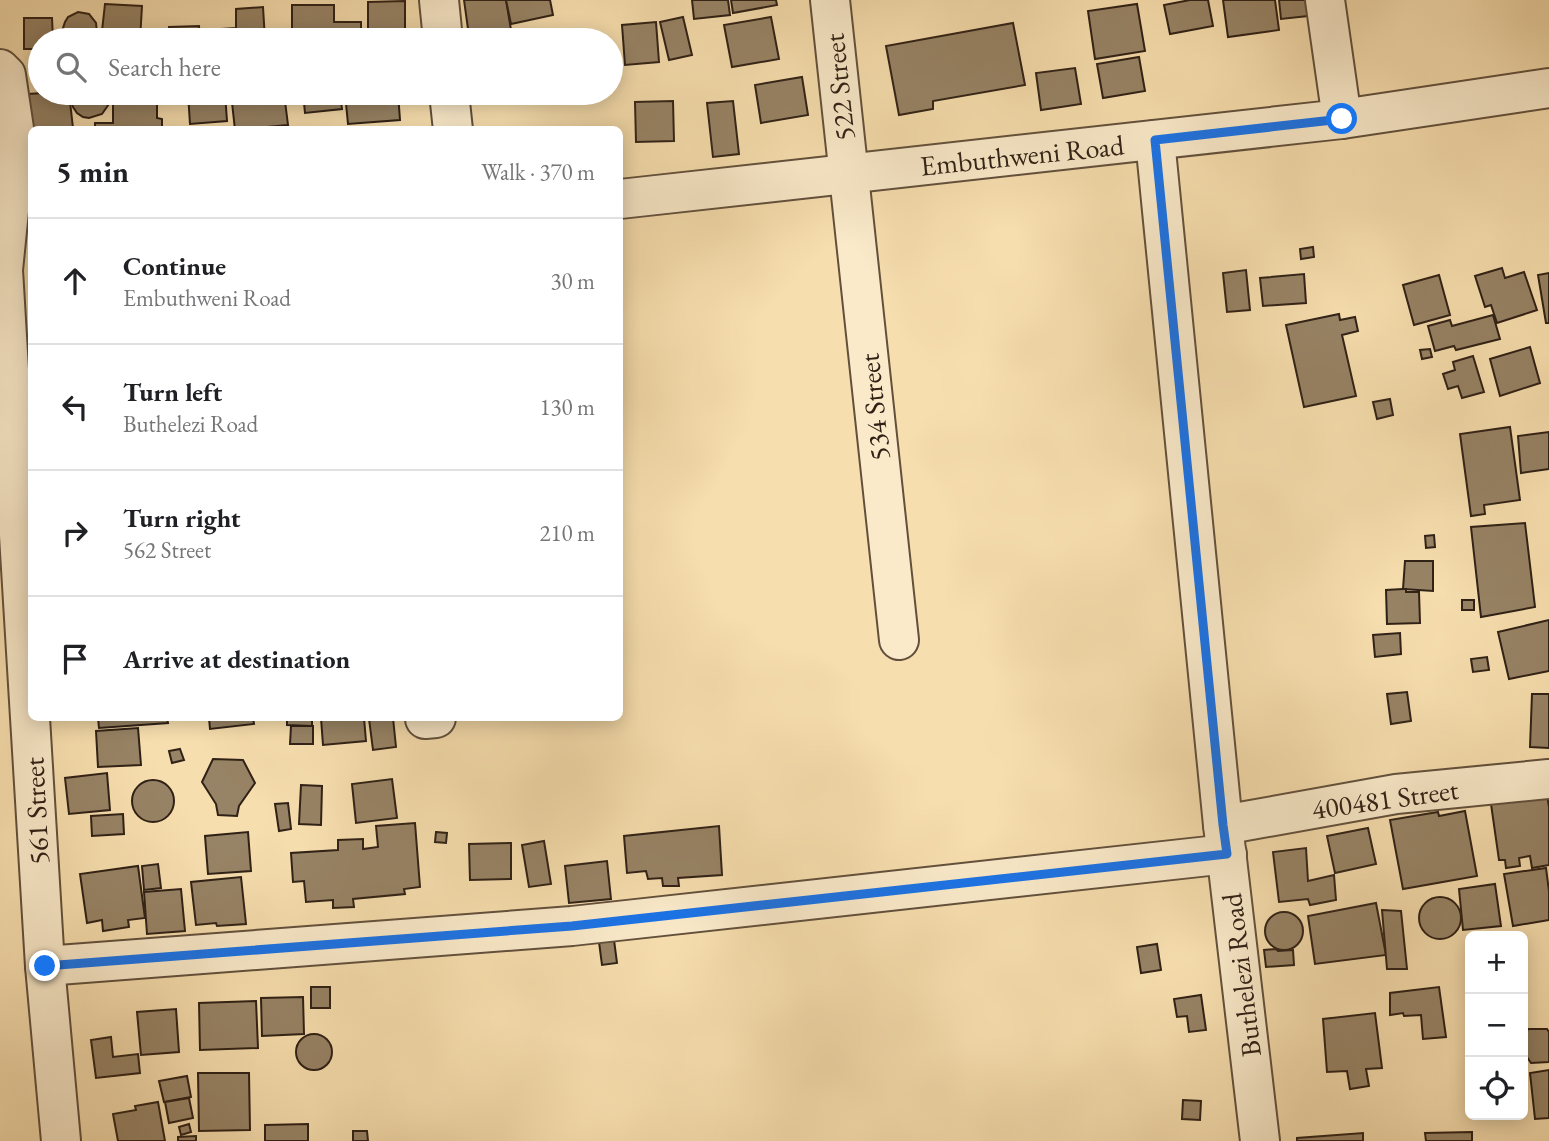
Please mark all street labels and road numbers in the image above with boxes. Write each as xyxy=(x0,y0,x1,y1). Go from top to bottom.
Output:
street label: 522 Street xyxy=(815,31,863,142)
street label: Embuthweni Road xyxy=(918,126,1126,184)
street label: 534 Street xyxy=(850,351,898,462)
street label: 561 Street xyxy=(15,756,57,866)
street label: 400481 Street xyxy=(1309,771,1461,827)
street label: Buthelezi Road xyxy=(1213,890,1269,1059)

